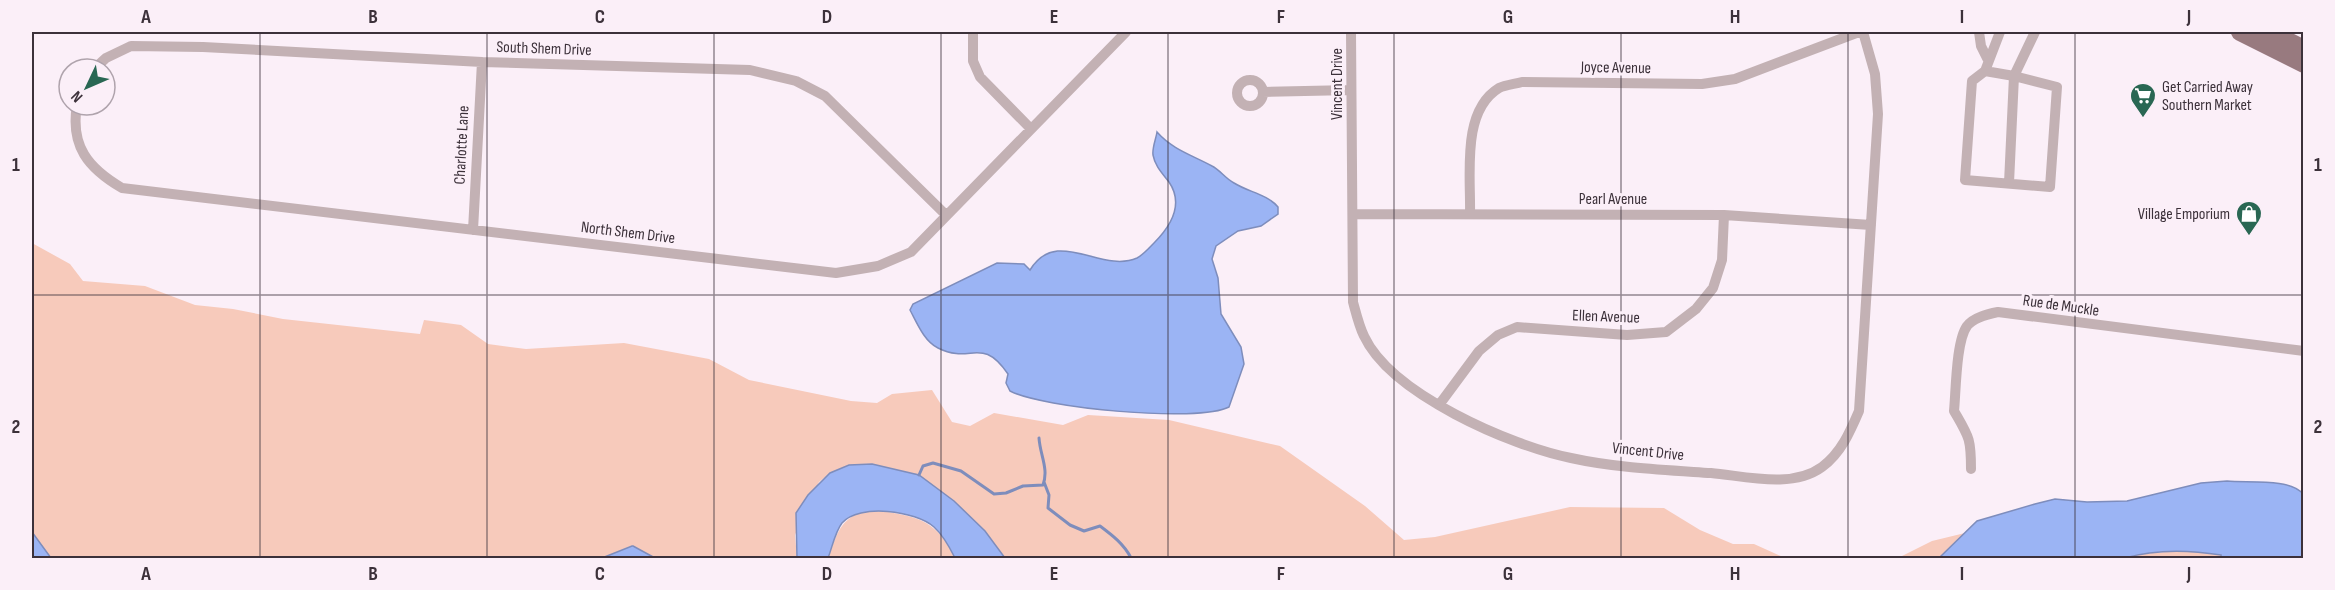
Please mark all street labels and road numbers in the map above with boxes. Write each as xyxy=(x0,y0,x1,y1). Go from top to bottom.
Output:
street label: South Shem Drive xyxy=(496,38,592,60)
street label: Vincent Drive xyxy=(1328,48,1347,120)
street label: Joyce Avenue xyxy=(1580,58,1651,78)
street label: Charlotte Lane xyxy=(450,105,474,185)
street label: Pearl Avenue xyxy=(1579,190,1647,209)
street label: North Shem Drive xyxy=(580,218,676,248)
street label: Rue de Muckle xyxy=(2022,291,2100,321)
street label: Ellen Avenue xyxy=(1572,306,1640,328)
street label: Vincent Drive xyxy=(1611,439,1685,465)

